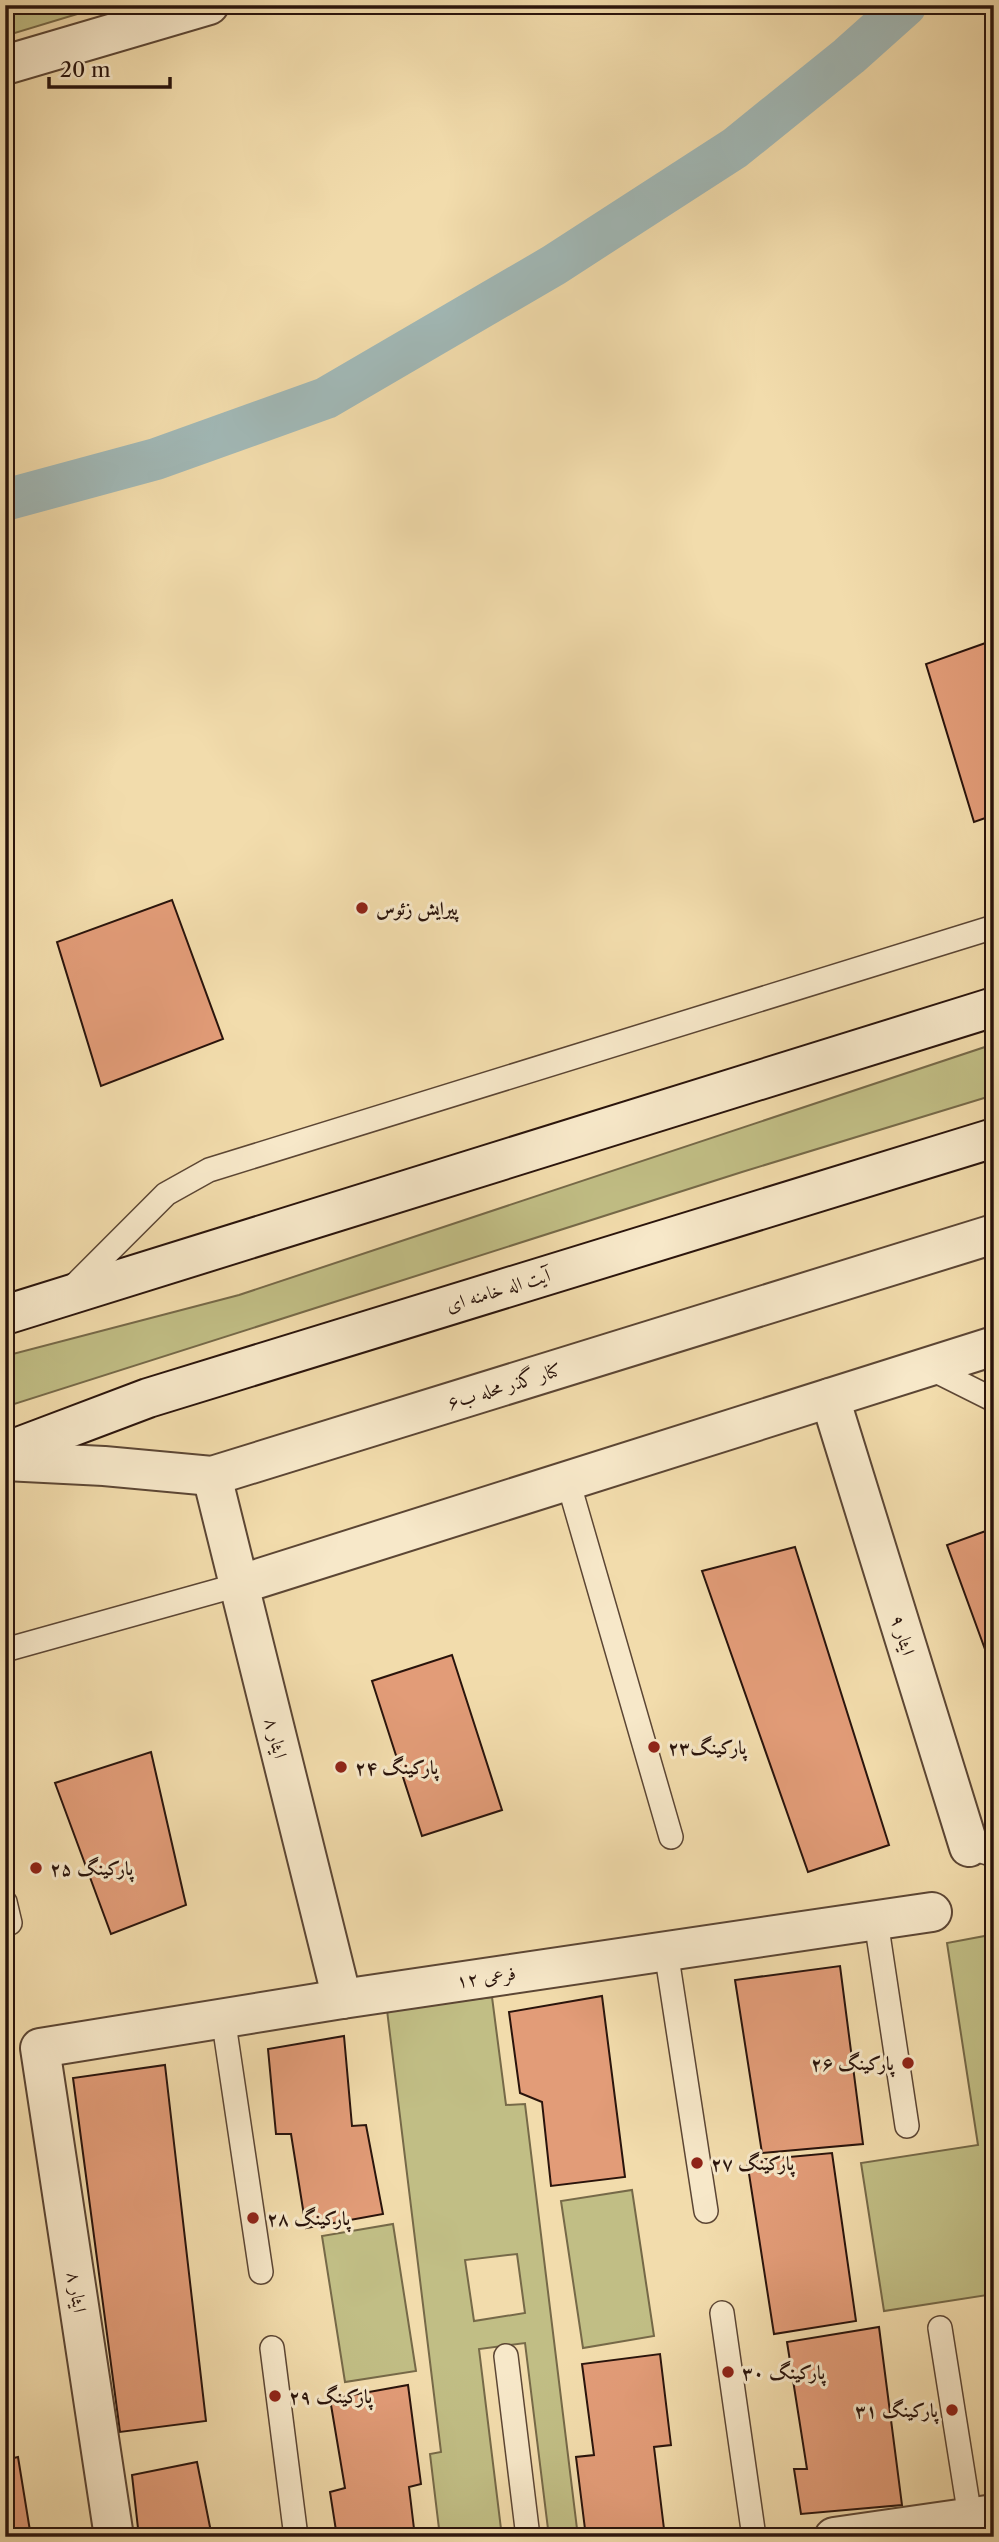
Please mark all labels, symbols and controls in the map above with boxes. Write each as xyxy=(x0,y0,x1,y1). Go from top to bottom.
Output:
scale bar xyxy=(49,46,170,90)
text: 20 m xyxy=(60,57,111,82)
place label: پیرایش زئوس xyxy=(376,897,459,923)
marker: پیرایش زئوس xyxy=(354,900,370,916)
street label: آیت اله خامنه ای xyxy=(443,1263,555,1317)
street label: کنار گذر محله ب۶ xyxy=(444,1356,564,1414)
street label: ایثار ۹ xyxy=(886,1612,920,1658)
street label: ایثار ۸ xyxy=(260,1715,292,1761)
place label: پارکینگ۲۳ xyxy=(668,1735,748,1762)
marker: پارکینگ۲۳ xyxy=(646,1739,662,1755)
place label: پارکینگ ۲۴ xyxy=(355,1755,439,1782)
marker: پارکینگ ۲۴ xyxy=(333,1759,349,1775)
place label: پارکینگ ۲۵ xyxy=(50,1856,134,1883)
marker: پارکینگ ۲۵ xyxy=(28,1860,44,1876)
street label: فرعی ۱۲ xyxy=(455,1961,517,1994)
place label: پارکینگ ۲۶ xyxy=(811,2051,895,2078)
marker: پارکینگ ۲۶ xyxy=(900,2055,916,2071)
place label: پارکینگ ۲۷ xyxy=(711,2151,795,2178)
marker: پارکینگ ۲۷ xyxy=(689,2155,705,2171)
place label: پارکینگ ۲۸ xyxy=(267,2206,351,2233)
marker: پارکینگ ۲۸ xyxy=(245,2210,261,2226)
street label: ایثار ۸ xyxy=(62,2270,92,2314)
place label: پارکینگ ۳۰ xyxy=(742,2360,826,2387)
marker: پارکینگ ۳۰ xyxy=(720,2364,736,2380)
place label: پارکینگ ۲۹ xyxy=(289,2384,373,2411)
marker: پارکینگ ۲۹ xyxy=(267,2388,283,2404)
place label: پارکینگ ۳۱ xyxy=(855,2398,939,2425)
marker: پارکینگ ۳۱ xyxy=(944,2402,960,2418)

